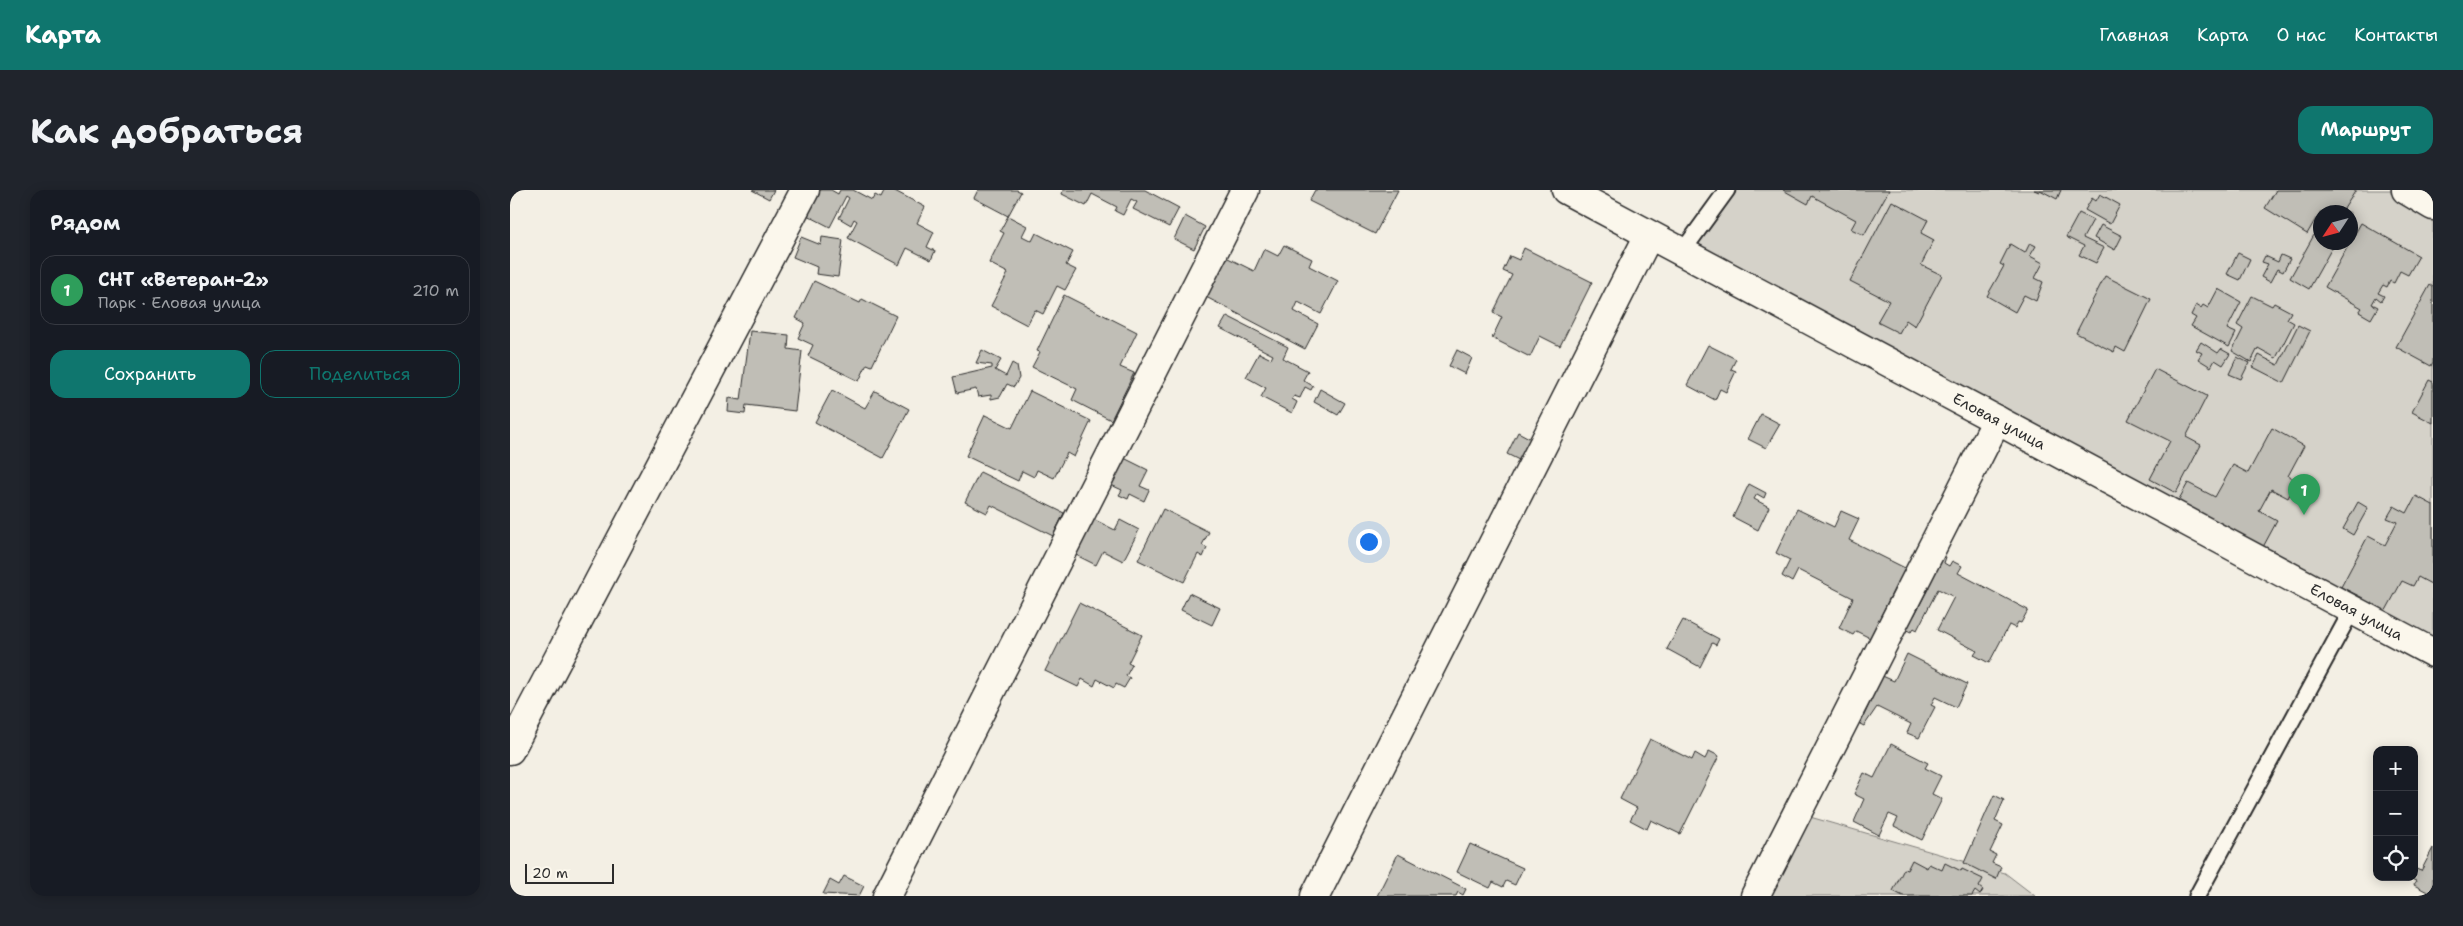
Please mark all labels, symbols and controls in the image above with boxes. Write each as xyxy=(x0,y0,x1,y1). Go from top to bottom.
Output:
text: Карта xyxy=(25,19,101,51)
text: Главная xyxy=(2099,23,2169,47)
text: Карта xyxy=(2197,23,2249,47)
text: О нас xyxy=(2277,23,2326,47)
text: Контакты xyxy=(2354,23,2438,47)
button: Маршрут xyxy=(2298,106,2433,154)
text: Как добраться xyxy=(30,107,303,154)
north arrow xyxy=(2313,205,2358,250)
text: Рядом xyxy=(50,209,120,237)
text: СНТ «Ветеран-2» xyxy=(98,267,269,292)
text: 1 xyxy=(63,280,71,301)
text: 210 m xyxy=(412,280,459,301)
text: Парк · Еловая улица xyxy=(98,292,261,313)
button: Сохранить xyxy=(50,350,250,398)
button: Поделиться xyxy=(260,350,460,398)
street label: Еловая улица xyxy=(1949,388,2050,455)
pin: 1 xyxy=(2288,474,2320,515)
your location xyxy=(1356,529,1382,555)
street label: Еловая улица xyxy=(2306,579,2407,645)
map controls xyxy=(2373,746,2418,881)
button: + xyxy=(2373,746,2418,791)
button: − xyxy=(2373,791,2418,836)
button: locate xyxy=(2373,836,2418,881)
scale bar xyxy=(525,861,614,884)
text: 20 m xyxy=(532,864,568,882)

